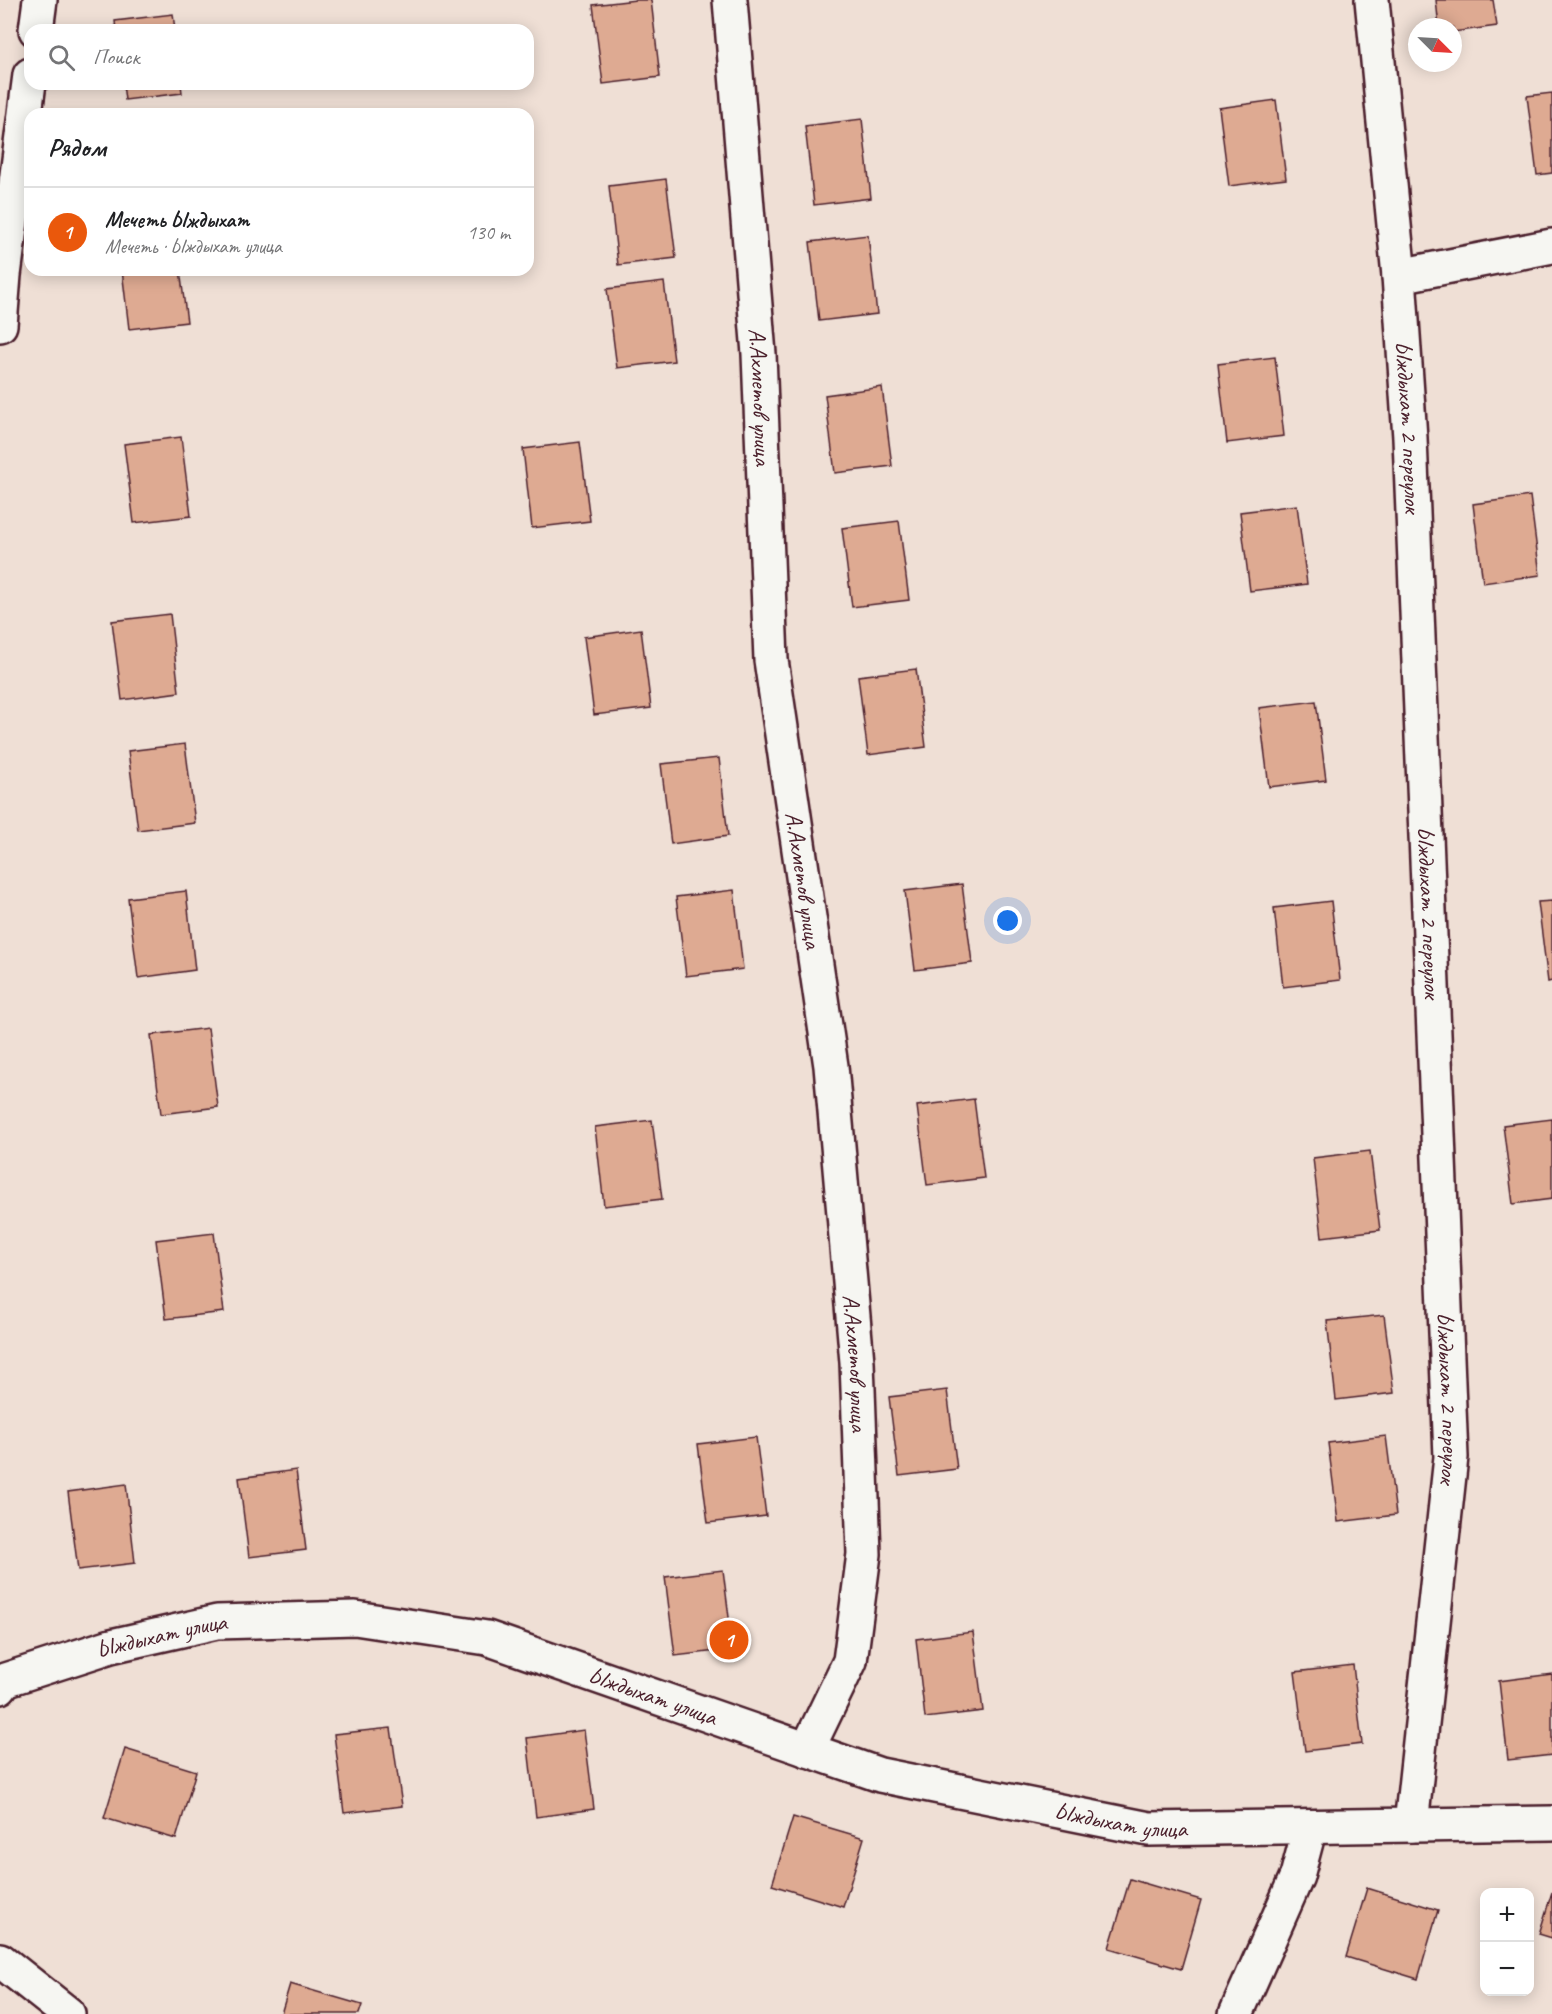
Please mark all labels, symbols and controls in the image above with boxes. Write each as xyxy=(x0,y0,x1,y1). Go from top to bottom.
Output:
north arrow xyxy=(1408,18,1462,72)
search box xyxy=(24,24,534,90)
icon: search xyxy=(45,41,78,74)
text: Поиск xyxy=(93,43,139,71)
text: Рядом xyxy=(48,131,106,164)
text: Мечеть Ыждыхат xyxy=(105,206,249,234)
text: 1 xyxy=(63,220,72,245)
text: 130 m xyxy=(467,220,510,245)
text: Мечеть · Ыждыхат улица xyxy=(105,234,282,259)
street label: А.Ахметов улица xyxy=(742,327,778,467)
street label: Ыждыхат 2 переулок xyxy=(1388,341,1428,516)
street label: А.Ахметов улица xyxy=(779,810,829,952)
street label: Ыждыхат 2 переулок xyxy=(1411,827,1448,1001)
your location xyxy=(993,906,1022,935)
street label: А.Ахметов улица xyxy=(836,1293,875,1434)
street label: Ыждыхат 2 переулок xyxy=(1430,1312,1466,1488)
street label: Ыждыхат улица xyxy=(93,1607,229,1665)
pin: 1 xyxy=(710,1618,748,1662)
street label: Ыждыхат улица xyxy=(585,1660,722,1732)
street label: Ыждыхат улица xyxy=(1053,1796,1189,1844)
map controls xyxy=(1480,1888,1534,1996)
button: + xyxy=(1480,1888,1534,1942)
button: − xyxy=(1480,1942,1534,1996)

